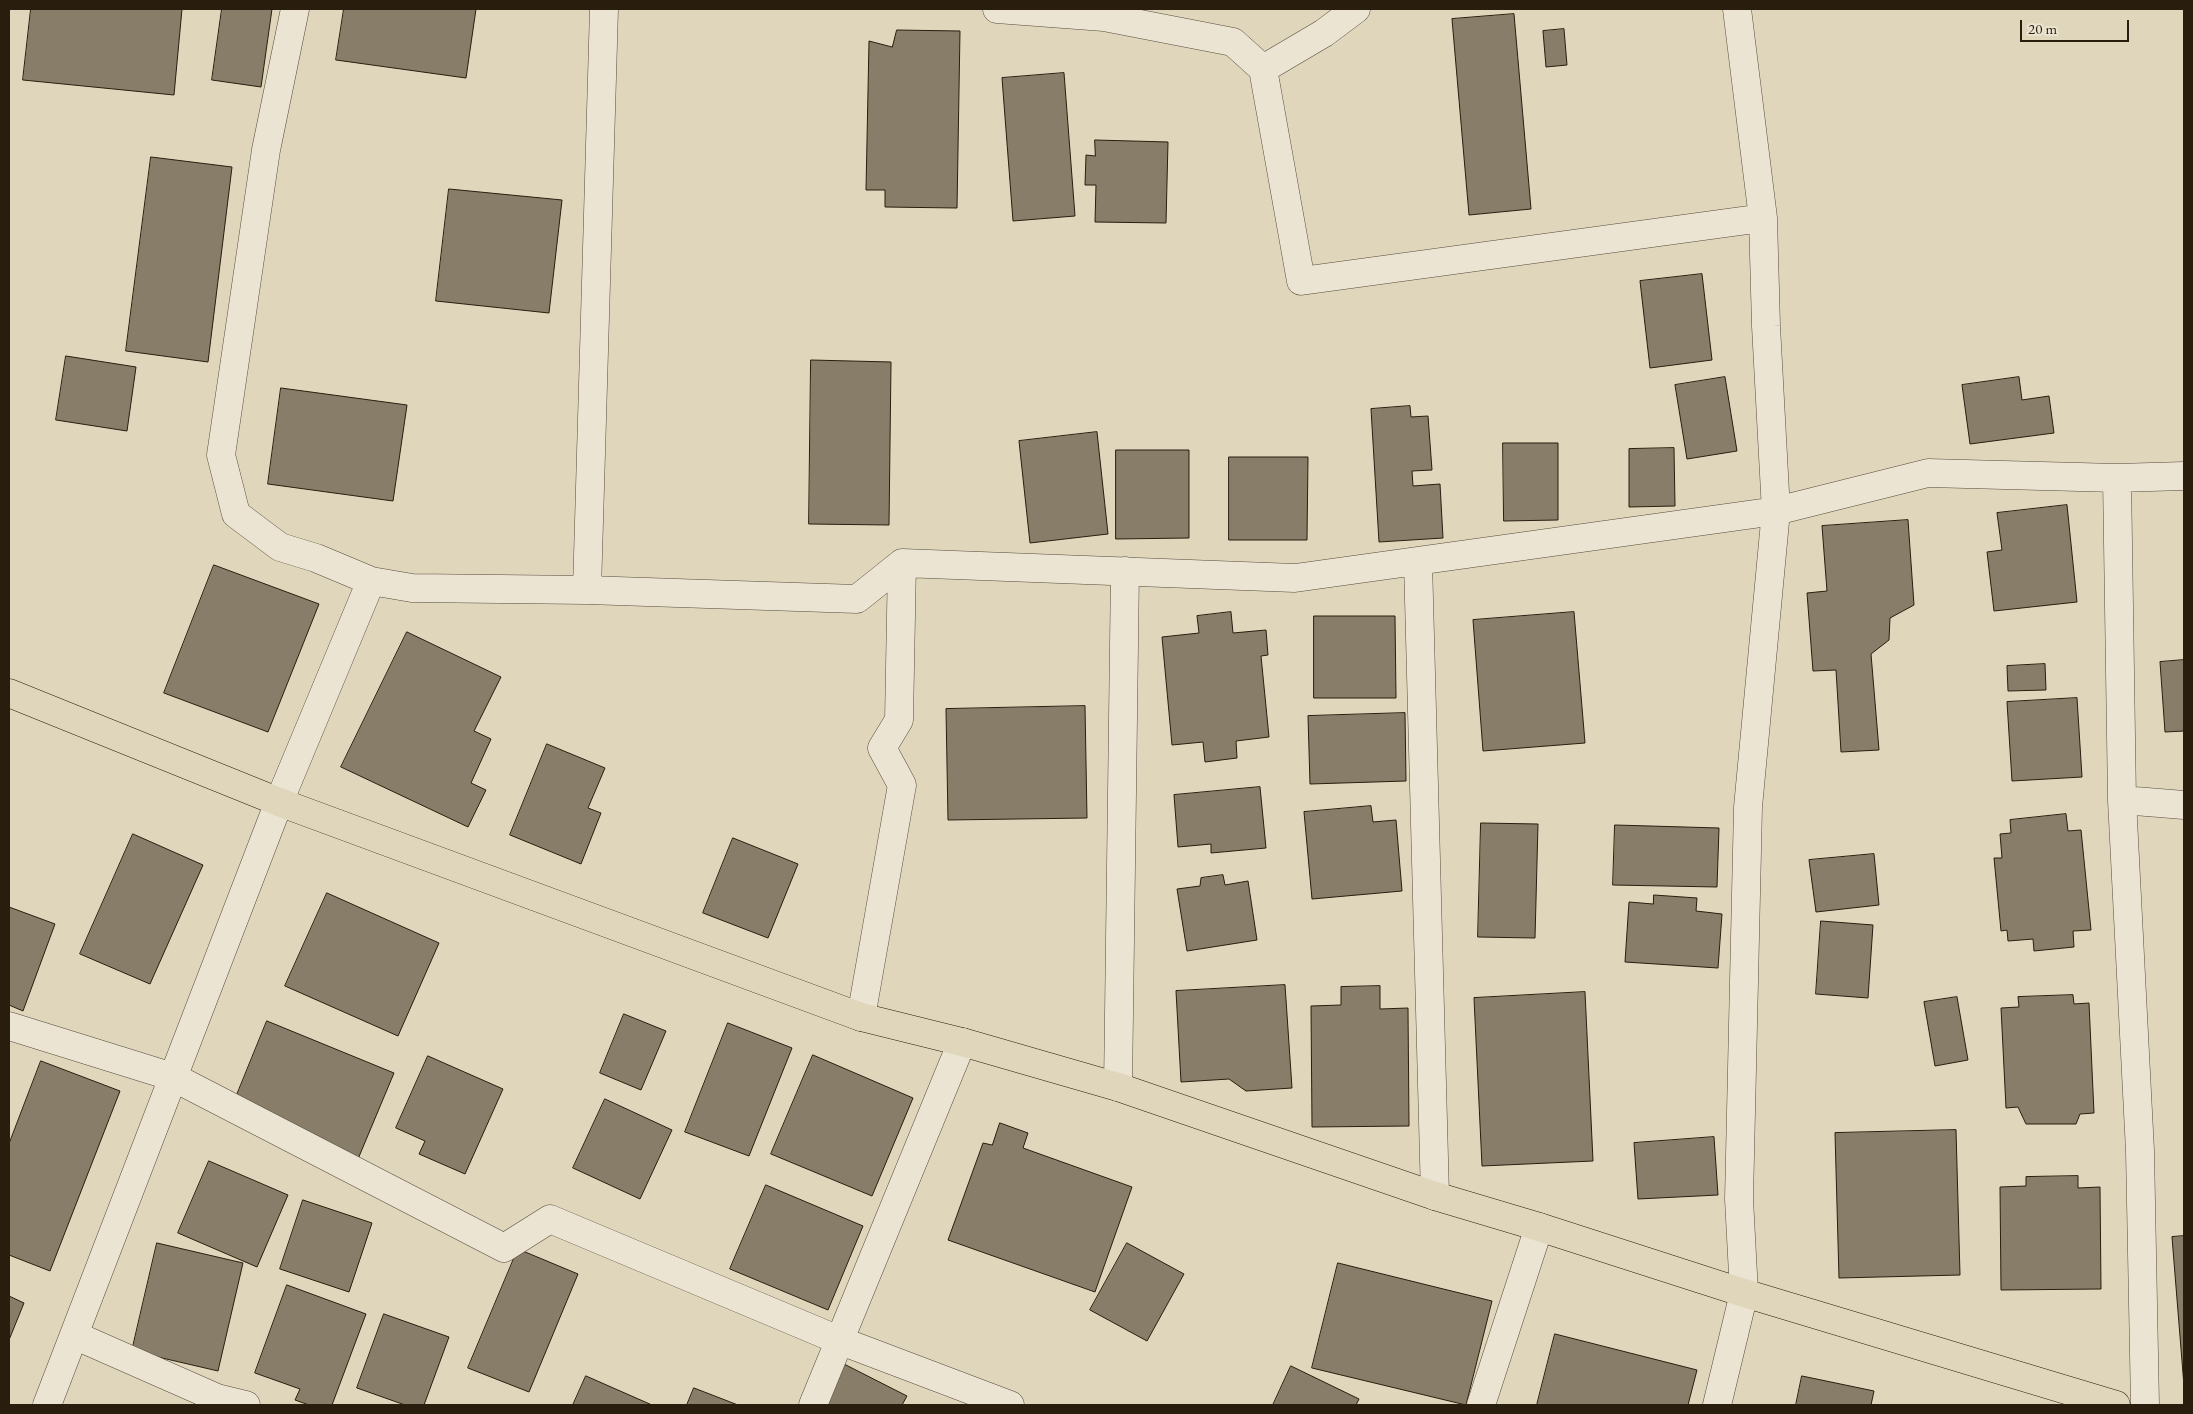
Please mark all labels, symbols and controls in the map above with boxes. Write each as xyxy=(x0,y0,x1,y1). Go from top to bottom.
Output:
scale bar xyxy=(2023,10,2132,42)
text: 20 m xyxy=(2028,19,2057,38)

